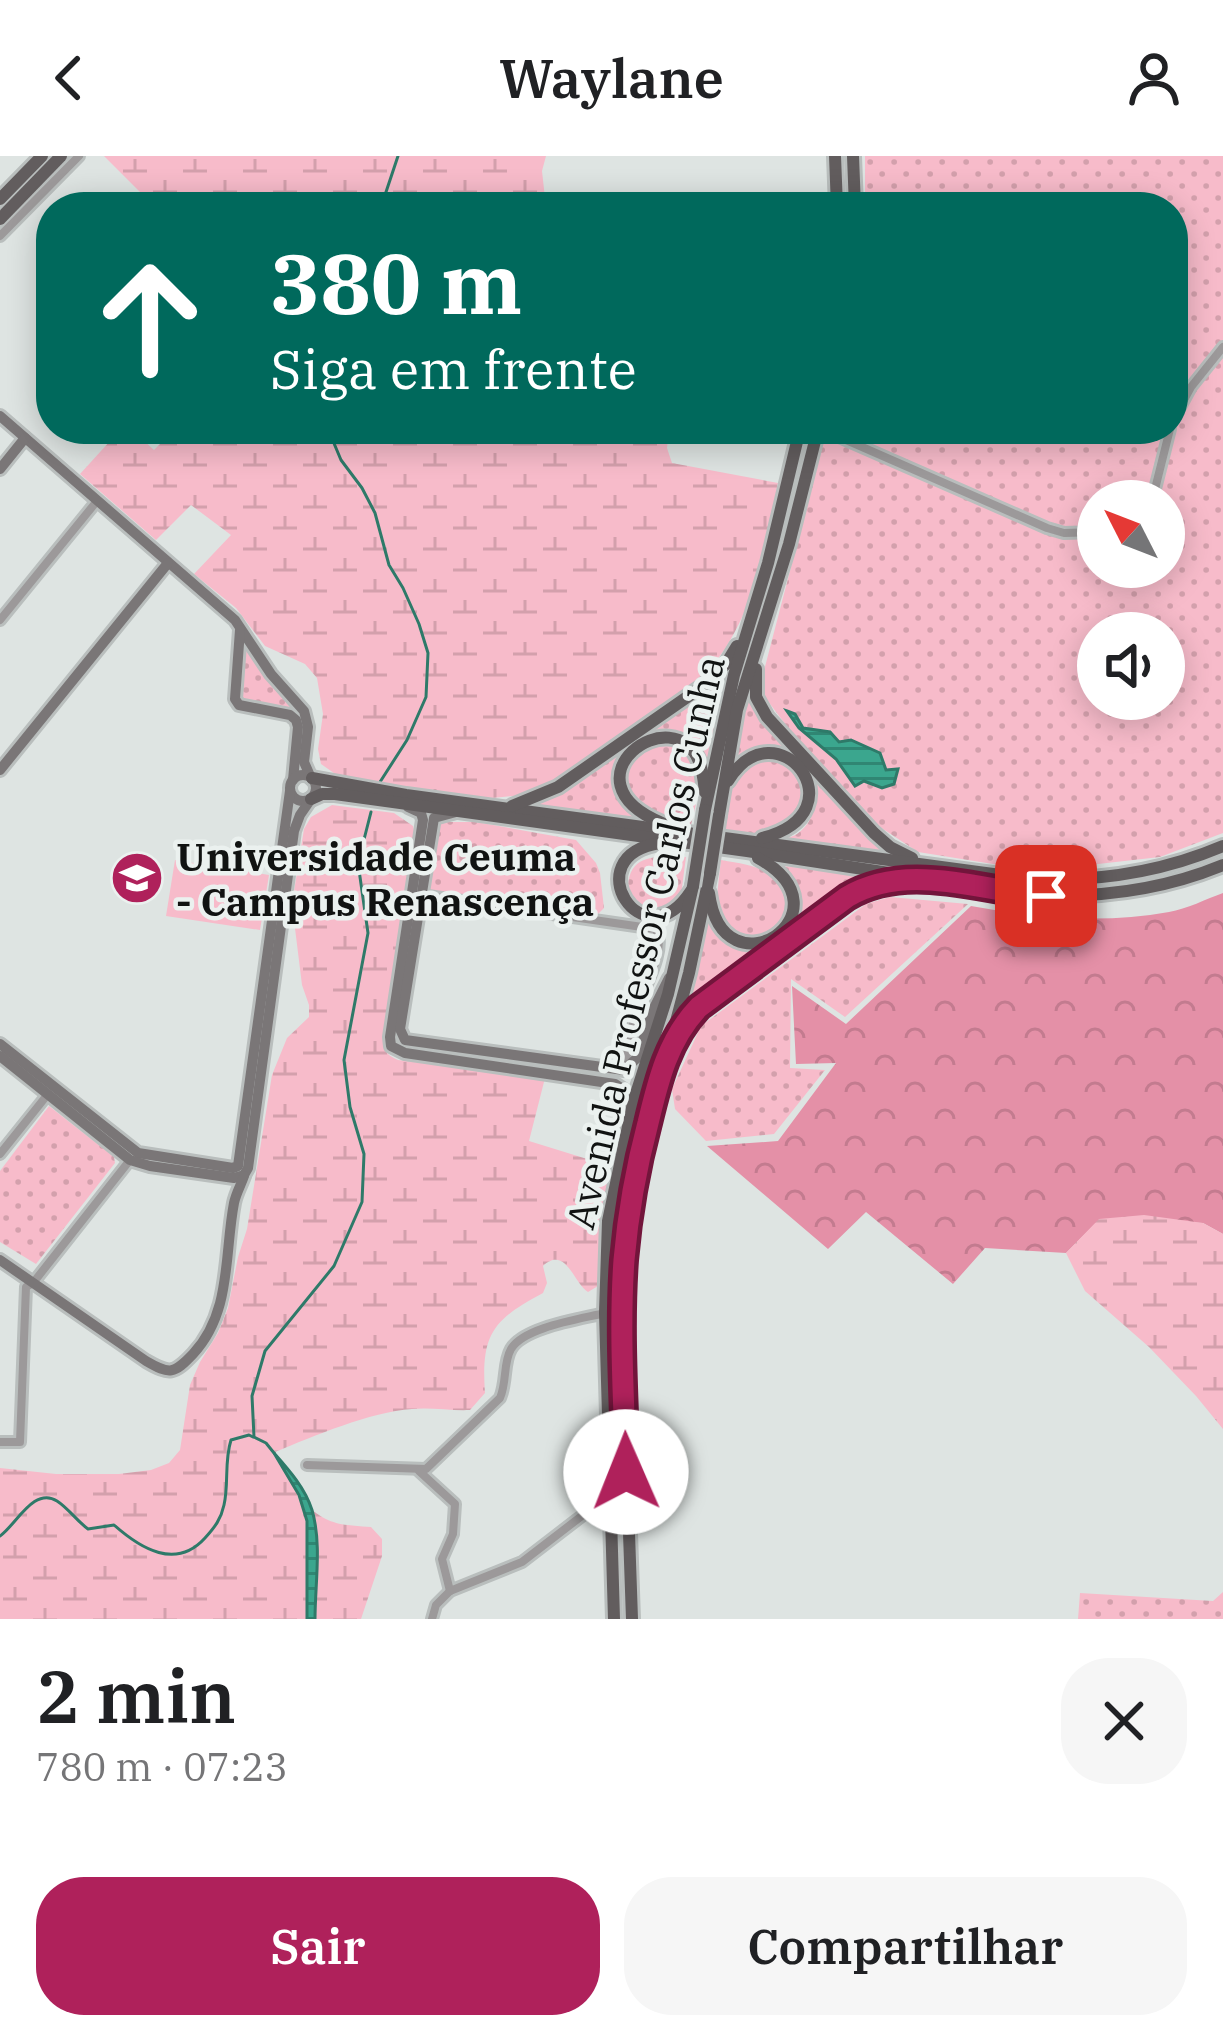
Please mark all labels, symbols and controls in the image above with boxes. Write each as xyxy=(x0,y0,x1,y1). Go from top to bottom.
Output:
text: Waylane xyxy=(499,43,724,113)
icon: back xyxy=(36,45,102,111)
icon: person xyxy=(1121,45,1187,111)
text: 380 m xyxy=(270,228,522,337)
icon: ahead xyxy=(72,240,228,396)
text: Siga em frente xyxy=(270,334,637,404)
north arrow xyxy=(1077,480,1185,588)
map controls xyxy=(1077,480,1185,720)
button: sound xyxy=(1077,612,1185,720)
street label: Avenida Professor Carlos Cunha xyxy=(554,650,736,1234)
place label: Universidade Ceuma - Campus Renascença xyxy=(176,831,594,927)
pin xyxy=(995,845,1097,947)
school or university icon: Universidade Ceuma - Campus Renascença xyxy=(109,850,165,906)
icon: arrive xyxy=(1013,863,1079,929)
position arrow xyxy=(563,1409,689,1535)
text: 2 min xyxy=(36,1649,236,1743)
button: close xyxy=(1061,1658,1187,1784)
text: 780 m · 07:23 xyxy=(36,1741,288,1792)
button: Sair xyxy=(36,1877,600,2015)
button: Compartilhar xyxy=(624,1877,1187,2015)

